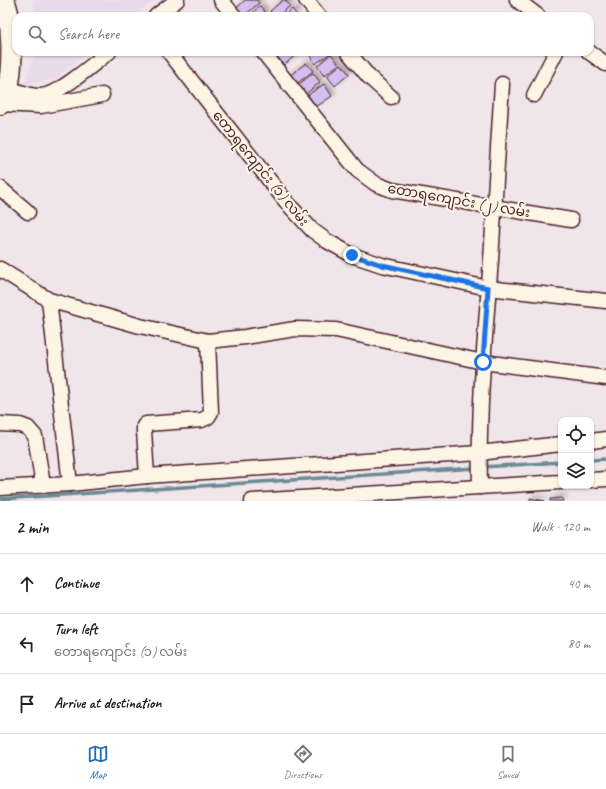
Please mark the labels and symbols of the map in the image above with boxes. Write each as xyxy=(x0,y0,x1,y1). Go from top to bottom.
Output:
street label: တောရကျောင်း (၁) လမ်း xyxy=(207,106,314,231)
street label: တောရကျောင်း (၂) လမ်း xyxy=(386,178,532,224)
route end xyxy=(343,246,361,264)
route start xyxy=(474,353,492,371)

